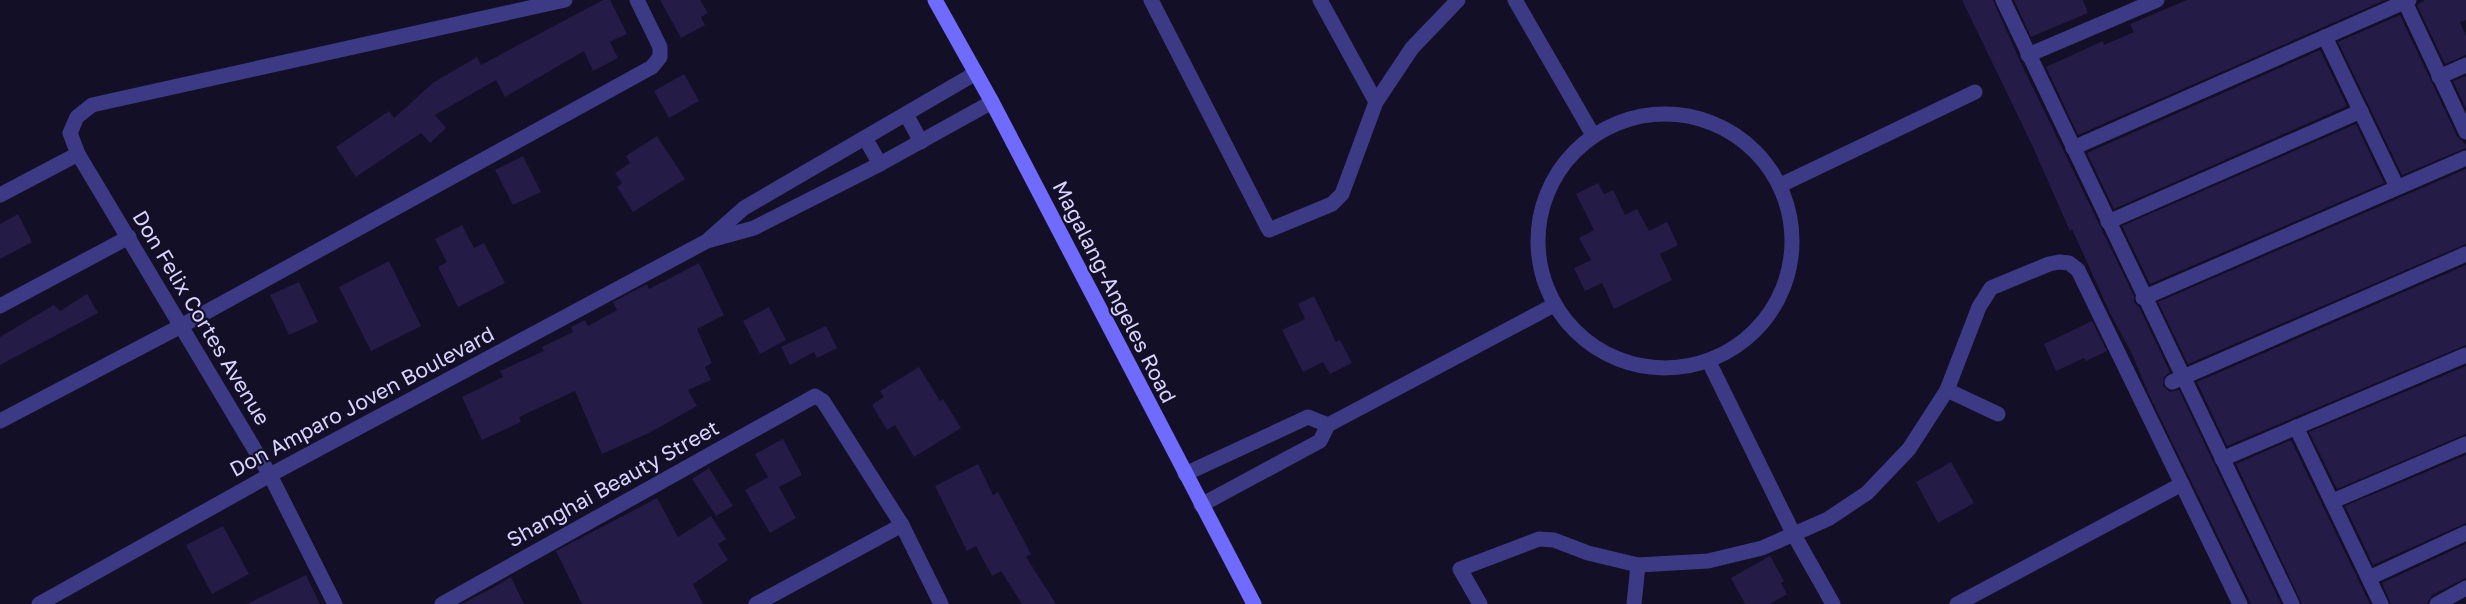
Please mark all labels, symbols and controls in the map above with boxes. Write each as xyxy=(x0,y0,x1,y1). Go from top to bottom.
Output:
street label: Magalang-Angeles Road xyxy=(1048,176,1182,407)
street label: Don Felix Cortes Avenue xyxy=(127,205,276,429)
street label: Don Amparo Joven Boulevard xyxy=(225,320,498,482)
street label: Shanghai Beauty Street xyxy=(502,414,723,552)

